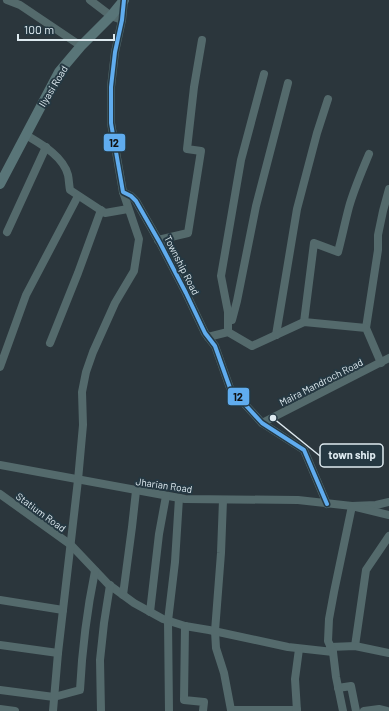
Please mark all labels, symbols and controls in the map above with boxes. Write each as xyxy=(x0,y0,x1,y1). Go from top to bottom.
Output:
scale bar xyxy=(18,16,114,42)
text: 100 m xyxy=(24,22,54,36)
street label: Ilyasi Road xyxy=(36,63,70,109)
line badge: 12 xyxy=(103,133,126,152)
text: 12 xyxy=(109,136,119,149)
street label: Township Road xyxy=(162,233,202,297)
street label: Maira Mandroch Road xyxy=(277,356,365,408)
line badge: 12 xyxy=(227,387,250,406)
text: 12 xyxy=(233,390,243,403)
callout: town ship xyxy=(320,444,383,467)
text: town ship xyxy=(328,448,376,461)
street label: Jharian Road xyxy=(135,475,193,495)
street label: Statium Road xyxy=(14,490,68,534)

